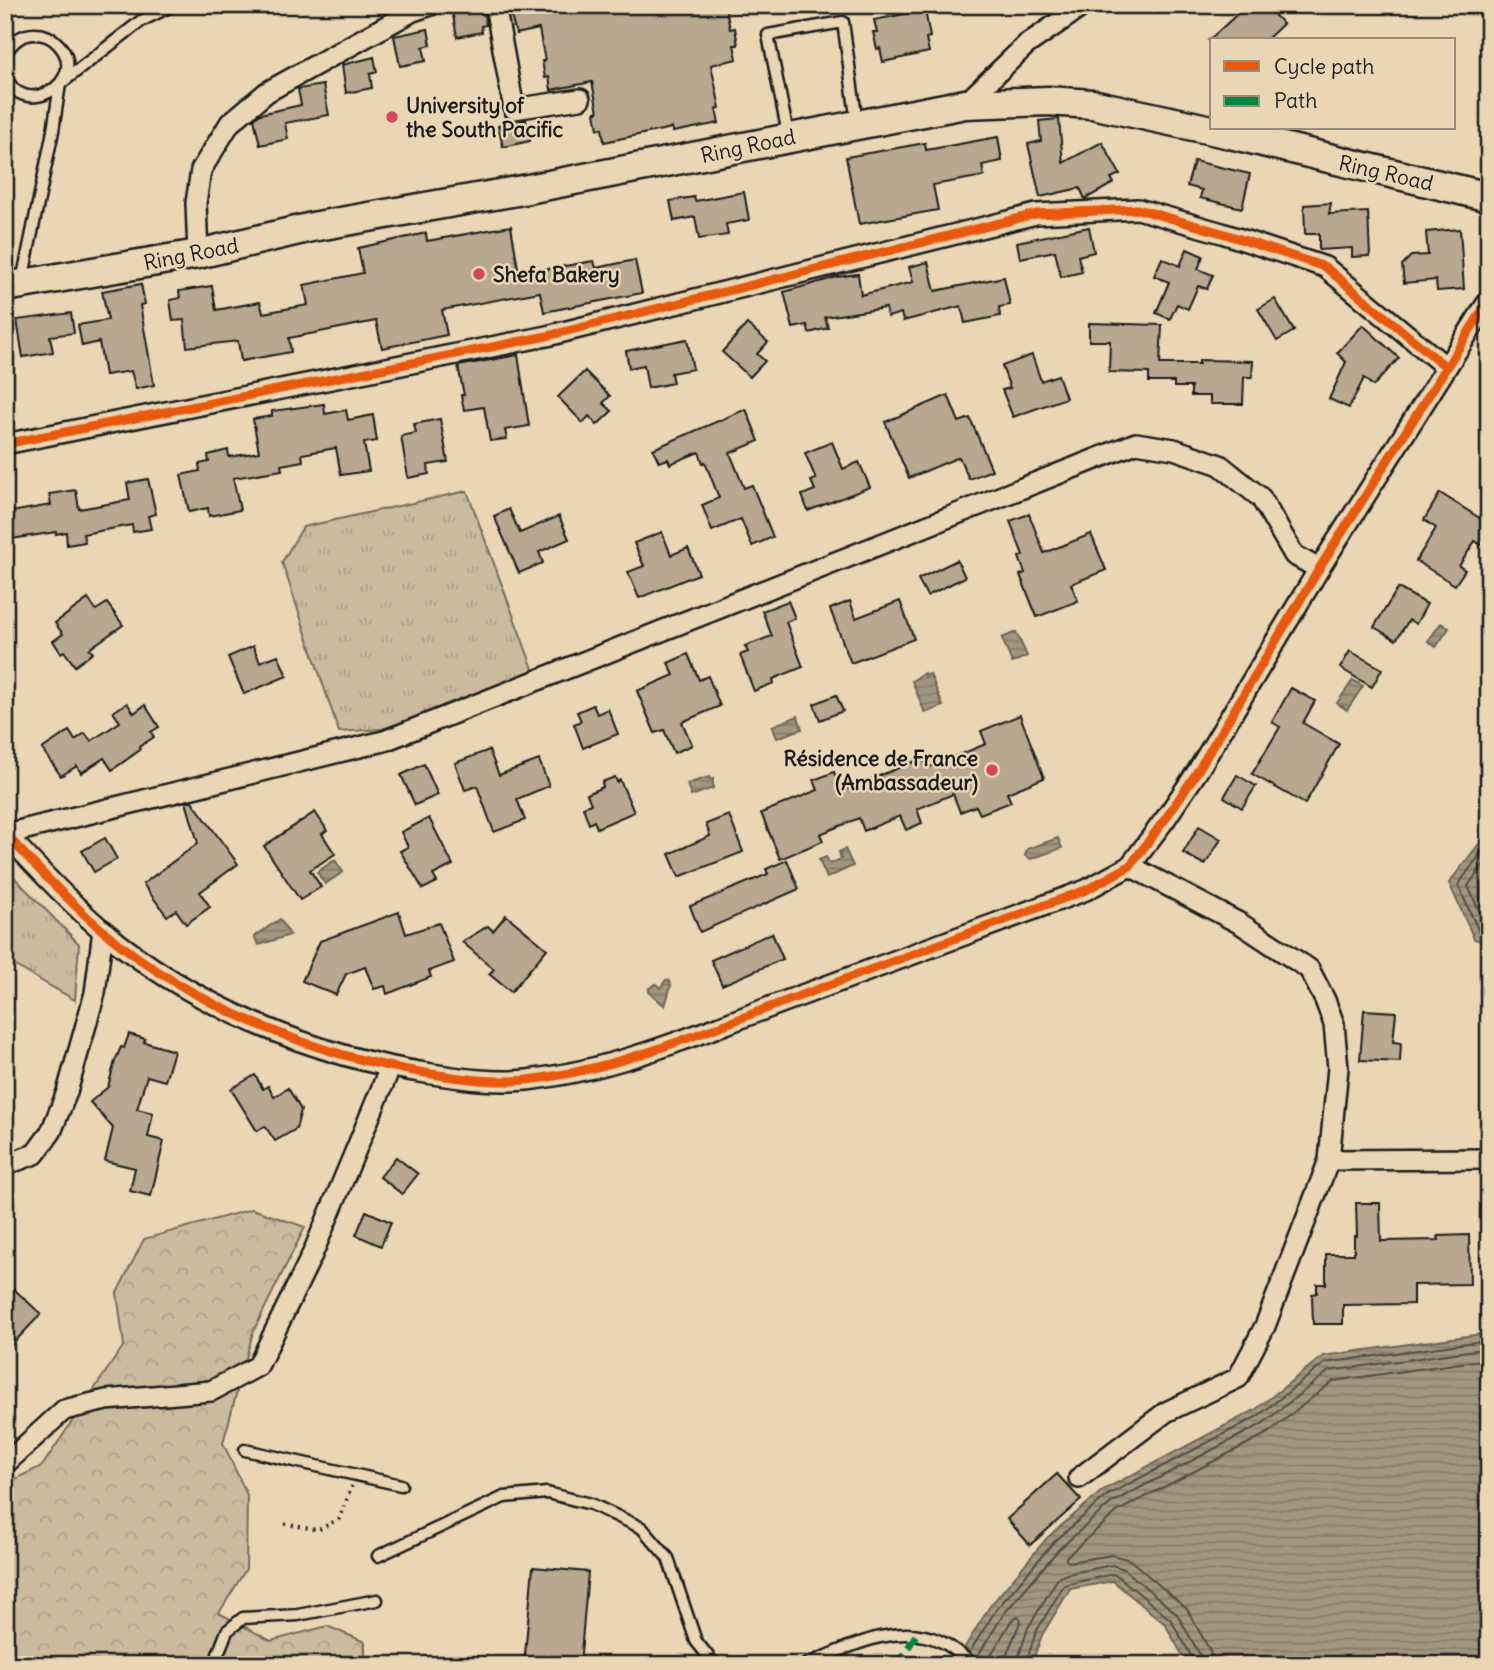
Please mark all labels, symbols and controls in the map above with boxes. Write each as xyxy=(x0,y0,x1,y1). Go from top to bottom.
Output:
legend xyxy=(1210,38,1456,130)
text: Cycle path xyxy=(1274,53,1374,80)
text: Path xyxy=(1274,87,1317,114)
place label: University of the South Pacific xyxy=(406,92,563,143)
marker: University of the South Pacific xyxy=(384,109,400,125)
street label: Ring Road xyxy=(698,123,798,169)
street label: Ring Road xyxy=(1336,149,1436,197)
street label: Ring Road xyxy=(141,232,241,276)
place label: Shefa Bakery xyxy=(493,261,620,288)
marker: Shefa Bakery xyxy=(471,266,487,282)
place label: Résidence de France (Ambassadeur) xyxy=(783,745,978,796)
marker: Résidence de France (Ambassadeur) xyxy=(984,762,1000,778)

